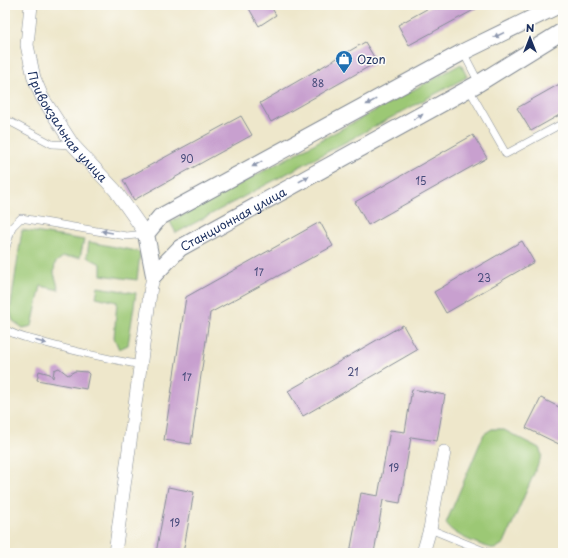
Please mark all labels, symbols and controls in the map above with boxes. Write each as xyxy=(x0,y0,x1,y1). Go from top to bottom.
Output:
north arrow xyxy=(510,18,550,58)
text: N xyxy=(526,19,535,36)
one-way arrow xyxy=(493,32,504,38)
shop icon: Ozon xyxy=(334,49,354,74)
place label: Ozon xyxy=(357,50,386,68)
street label: Привокзальная улица xyxy=(24,69,112,186)
house number: 88 xyxy=(312,75,324,90)
one-way arrow xyxy=(366,99,377,106)
one-way arrow xyxy=(412,113,424,120)
house number: 90 xyxy=(180,151,194,166)
one-way arrow xyxy=(251,161,263,168)
house number: 15 xyxy=(416,173,426,188)
one-way arrow xyxy=(298,176,310,183)
street label: Станционная улица xyxy=(177,182,290,255)
one-way arrow xyxy=(101,229,113,235)
house number: 17 xyxy=(254,264,265,279)
house number: 23 xyxy=(477,270,491,285)
one-way arrow xyxy=(35,339,47,345)
house number: 21 xyxy=(347,364,359,379)
house number: 17 xyxy=(182,369,193,384)
house number: 19 xyxy=(389,460,399,475)
house number: 19 xyxy=(170,515,180,530)

